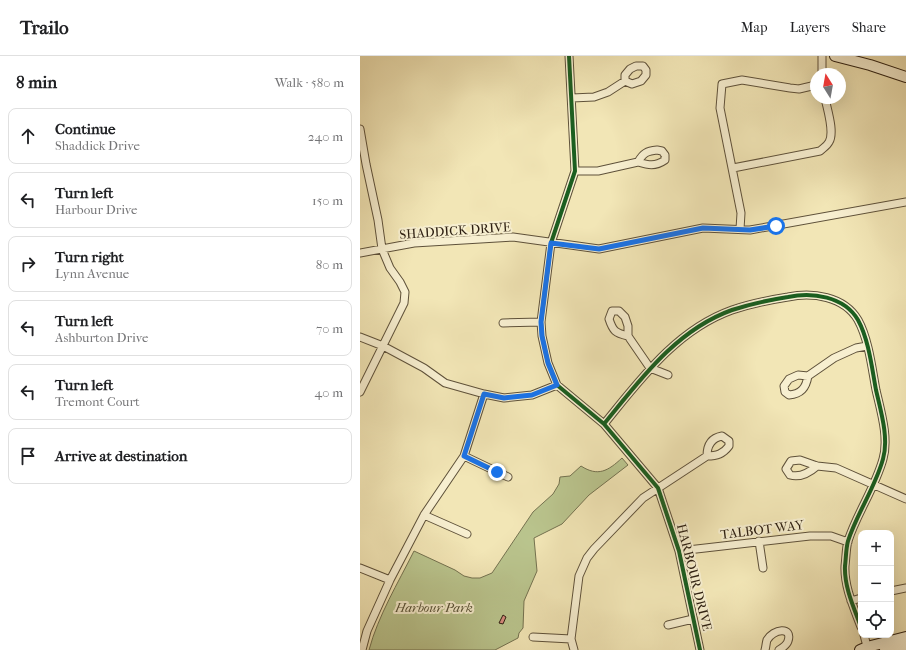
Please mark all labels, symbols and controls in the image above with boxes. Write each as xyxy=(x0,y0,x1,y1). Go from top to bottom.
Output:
text: Trailo xyxy=(20,17,69,39)
text: Map xyxy=(741,19,768,36)
text: Layers xyxy=(790,19,830,36)
text: Share xyxy=(852,19,886,36)
north arrow xyxy=(810,68,846,104)
text: 8 min xyxy=(16,72,57,92)
text: Walk · 580 m xyxy=(275,75,344,90)
text: Continue xyxy=(55,120,115,138)
icon: ahead xyxy=(17,125,39,147)
text: 240 m xyxy=(308,129,343,144)
text: Shaddick Drive xyxy=(55,138,140,153)
text: Turn left xyxy=(55,184,113,202)
icon: left xyxy=(17,189,39,211)
text: 150 m xyxy=(312,193,343,208)
text: Harbour Drive xyxy=(55,202,138,217)
route start xyxy=(767,217,785,235)
street label: SHADDICK DRIVE xyxy=(399,219,511,242)
text: Turn right xyxy=(55,248,124,266)
icon: right xyxy=(17,253,39,275)
text: 80 m xyxy=(316,257,343,272)
text: Lynn Avenue xyxy=(55,266,129,281)
text: Turn left xyxy=(55,312,113,330)
icon: left xyxy=(17,317,39,339)
text: 70 m xyxy=(316,321,343,336)
text: Ashburton Drive xyxy=(55,330,148,345)
text: Turn left xyxy=(55,376,113,394)
icon: left xyxy=(17,381,39,403)
text: 40 m xyxy=(315,385,343,400)
text: Tremont Court xyxy=(55,394,140,409)
icon: arrive xyxy=(17,445,39,467)
text: Arrive at destination xyxy=(55,447,187,465)
route end xyxy=(488,463,506,481)
street label: TALBOT WAY xyxy=(720,517,806,542)
street label: HARBOUR DRIVE xyxy=(674,522,715,632)
map controls xyxy=(858,530,894,638)
button: + xyxy=(858,530,894,566)
button: − xyxy=(858,566,894,602)
park label: Harbour Park xyxy=(394,600,473,615)
button: locate xyxy=(858,602,894,638)

